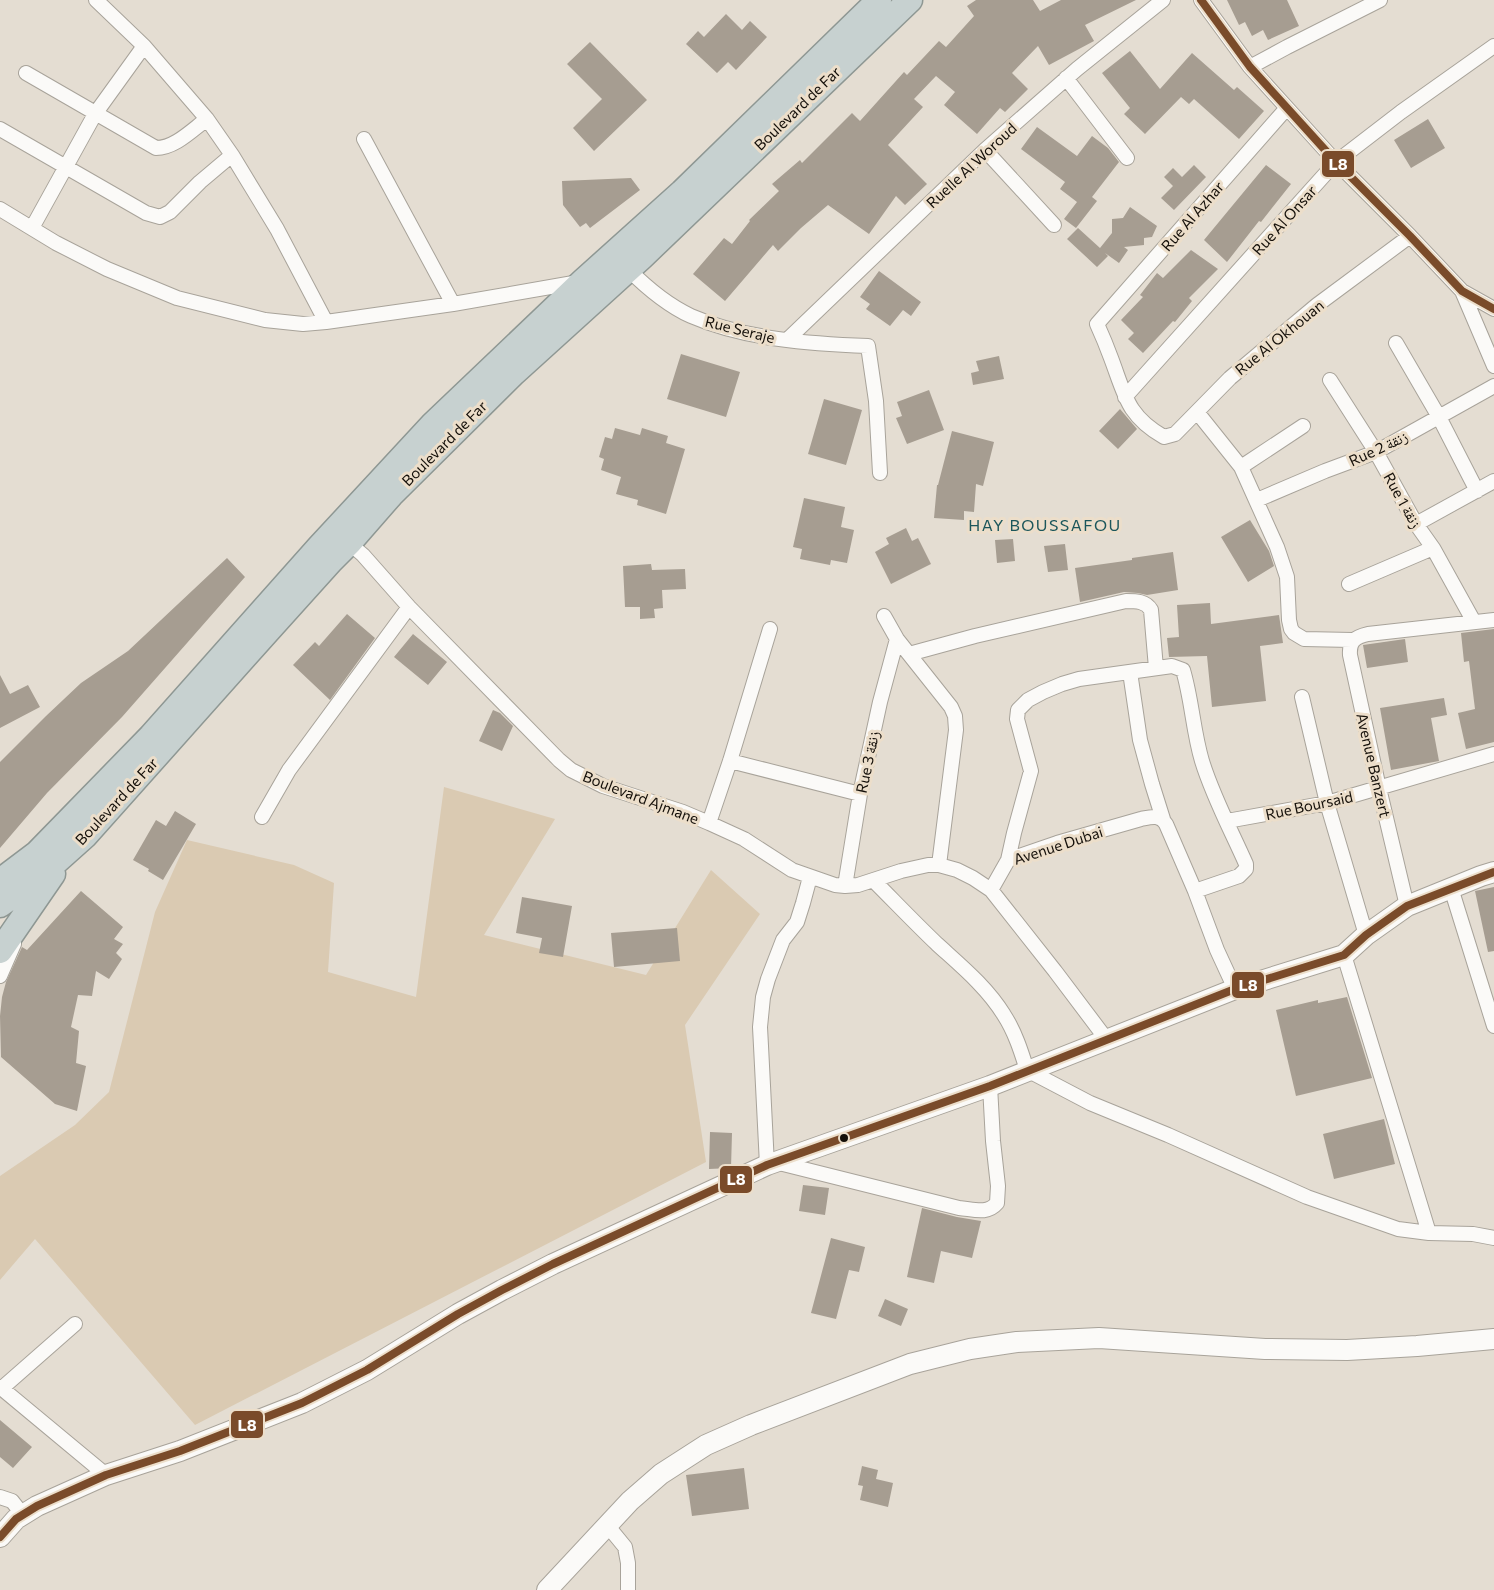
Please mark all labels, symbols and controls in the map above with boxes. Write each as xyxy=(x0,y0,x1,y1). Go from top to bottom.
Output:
street label: Boulevard de Far xyxy=(750,62,844,154)
street label: Ruelle Al Woroud xyxy=(922,119,1020,211)
line badge: L8 xyxy=(1321,150,1355,178)
text: L8 xyxy=(1328,154,1348,173)
street label: Rue Al Azhar xyxy=(1157,177,1227,255)
street label: Rue Al Onsar xyxy=(1248,181,1320,259)
street label: Rue Al Okhouan xyxy=(1231,296,1327,378)
street label: Rue Seraje xyxy=(703,312,777,346)
street label: Boulevard de Far xyxy=(398,397,490,489)
street label: Rue 2 زنقة xyxy=(1346,426,1411,470)
street label: Rue 1 زنقة xyxy=(1379,469,1426,532)
district label: HAY BOUSSAFOU xyxy=(968,515,1122,534)
street label: Avenue Banzert xyxy=(1353,711,1395,819)
street label: Rue 3 زنقة xyxy=(852,729,883,795)
street label: Boulevard de Far xyxy=(71,754,161,848)
street label: Boulevard Ajmane xyxy=(580,767,702,827)
street label: Rue Boursaid xyxy=(1264,787,1354,823)
street label: Avenue Dubai xyxy=(1011,822,1105,868)
line badge: L8 xyxy=(1231,971,1265,999)
text: L8 xyxy=(1238,975,1258,994)
unlabelled marker xyxy=(838,1132,850,1144)
line badge: L8 xyxy=(719,1165,753,1194)
text: L8 xyxy=(726,1169,746,1188)
line badge: L8 xyxy=(230,1410,264,1439)
text: L8 xyxy=(237,1415,257,1434)

